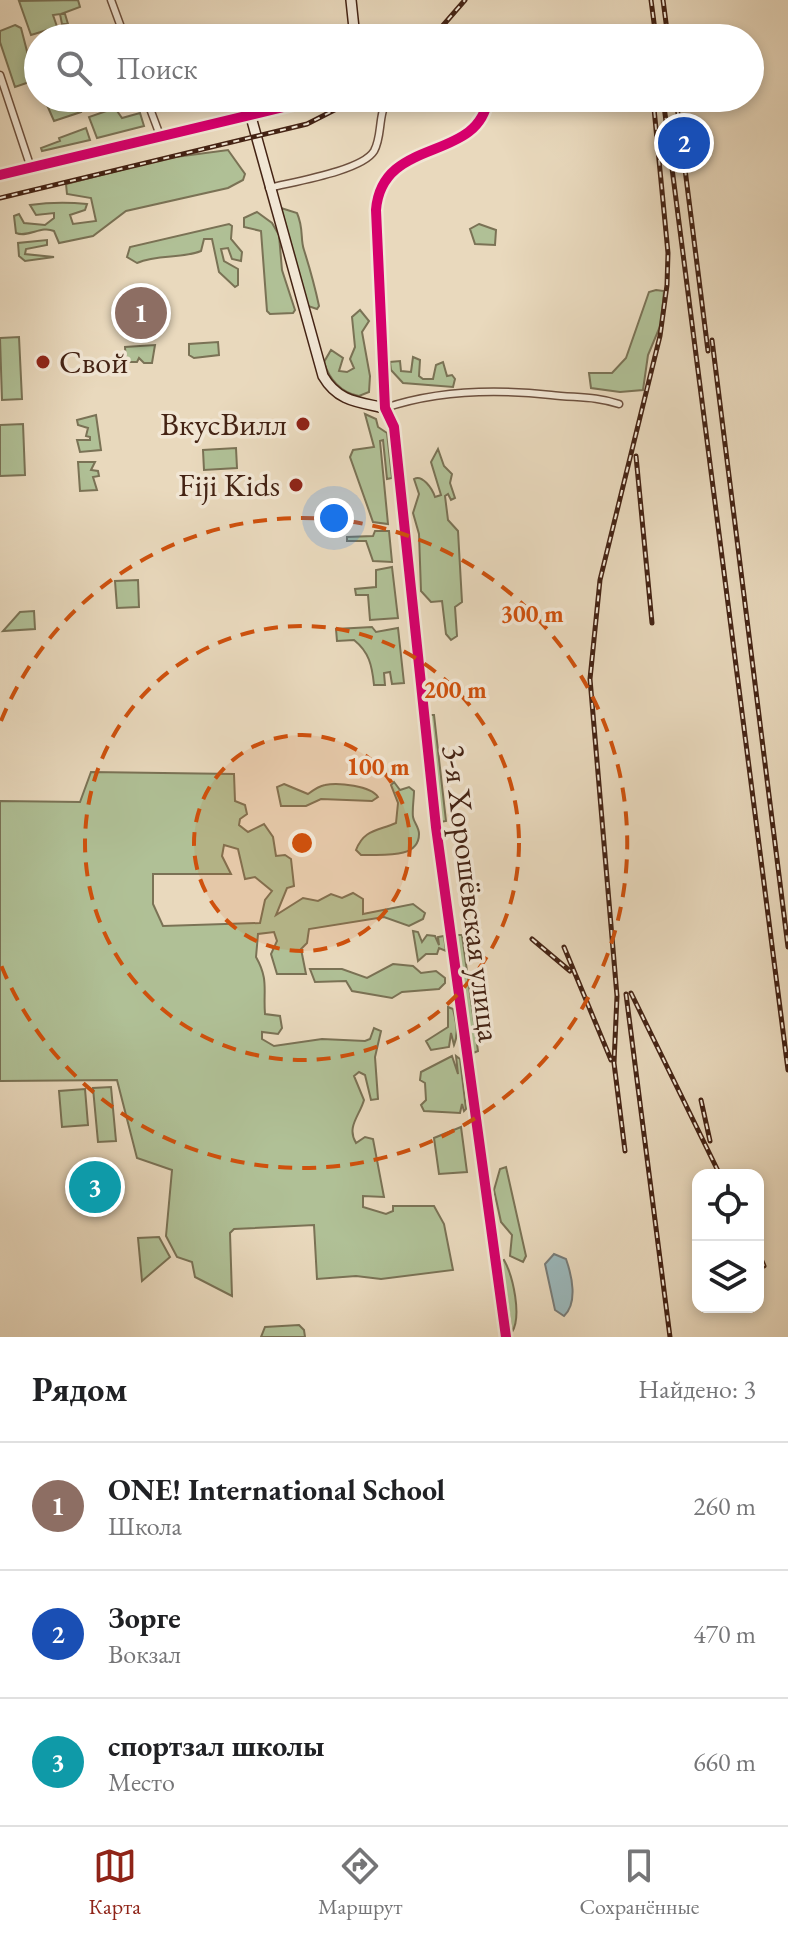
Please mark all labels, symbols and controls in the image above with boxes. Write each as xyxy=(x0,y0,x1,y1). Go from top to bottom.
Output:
search box xyxy=(24,24,764,112)
icon: search xyxy=(52,46,96,90)
text: Поиск xyxy=(116,49,198,88)
pin: 2 xyxy=(658,113,710,173)
pin: 1 xyxy=(115,283,167,343)
place label: Свой xyxy=(59,341,128,383)
marker: Свой xyxy=(34,353,52,371)
place label: ВкусВилл xyxy=(160,403,287,445)
marker: ВкусВилл xyxy=(294,415,312,433)
place label: Fiji Kids xyxy=(178,464,280,506)
marker: Fiji Kids xyxy=(287,476,305,494)
your location xyxy=(314,498,354,538)
text: 300 m xyxy=(500,598,564,629)
text: 200 m xyxy=(423,674,487,705)
street label: 3-я Хорошёвская улица xyxy=(433,742,511,1044)
text: 100 m xyxy=(346,751,410,782)
centre of rings xyxy=(288,829,316,857)
pin: 3 xyxy=(69,1157,121,1217)
map controls xyxy=(692,1169,764,1313)
button: locate xyxy=(692,1169,764,1241)
button: layers xyxy=(692,1241,764,1313)
text: Рядом xyxy=(32,1367,127,1411)
text: Найдено: 3 xyxy=(638,1372,756,1406)
text: ONE! International School xyxy=(108,1470,445,1509)
text: 1 xyxy=(51,1489,65,1523)
text: 260 m xyxy=(693,1489,756,1523)
text: Школа xyxy=(108,1509,182,1543)
text: Зорге xyxy=(108,1598,181,1637)
text: 2 xyxy=(51,1617,65,1651)
text: 470 m xyxy=(693,1617,756,1651)
text: Вокзал xyxy=(108,1637,181,1671)
text: спортзал школы xyxy=(108,1726,325,1765)
text: 3 xyxy=(51,1745,65,1779)
text: 660 m xyxy=(693,1745,756,1779)
text: Место xyxy=(108,1765,175,1799)
tab: Карта xyxy=(89,1844,141,1921)
tab: Маршрут xyxy=(318,1844,402,1921)
tab: Сохранённые xyxy=(579,1844,699,1921)

